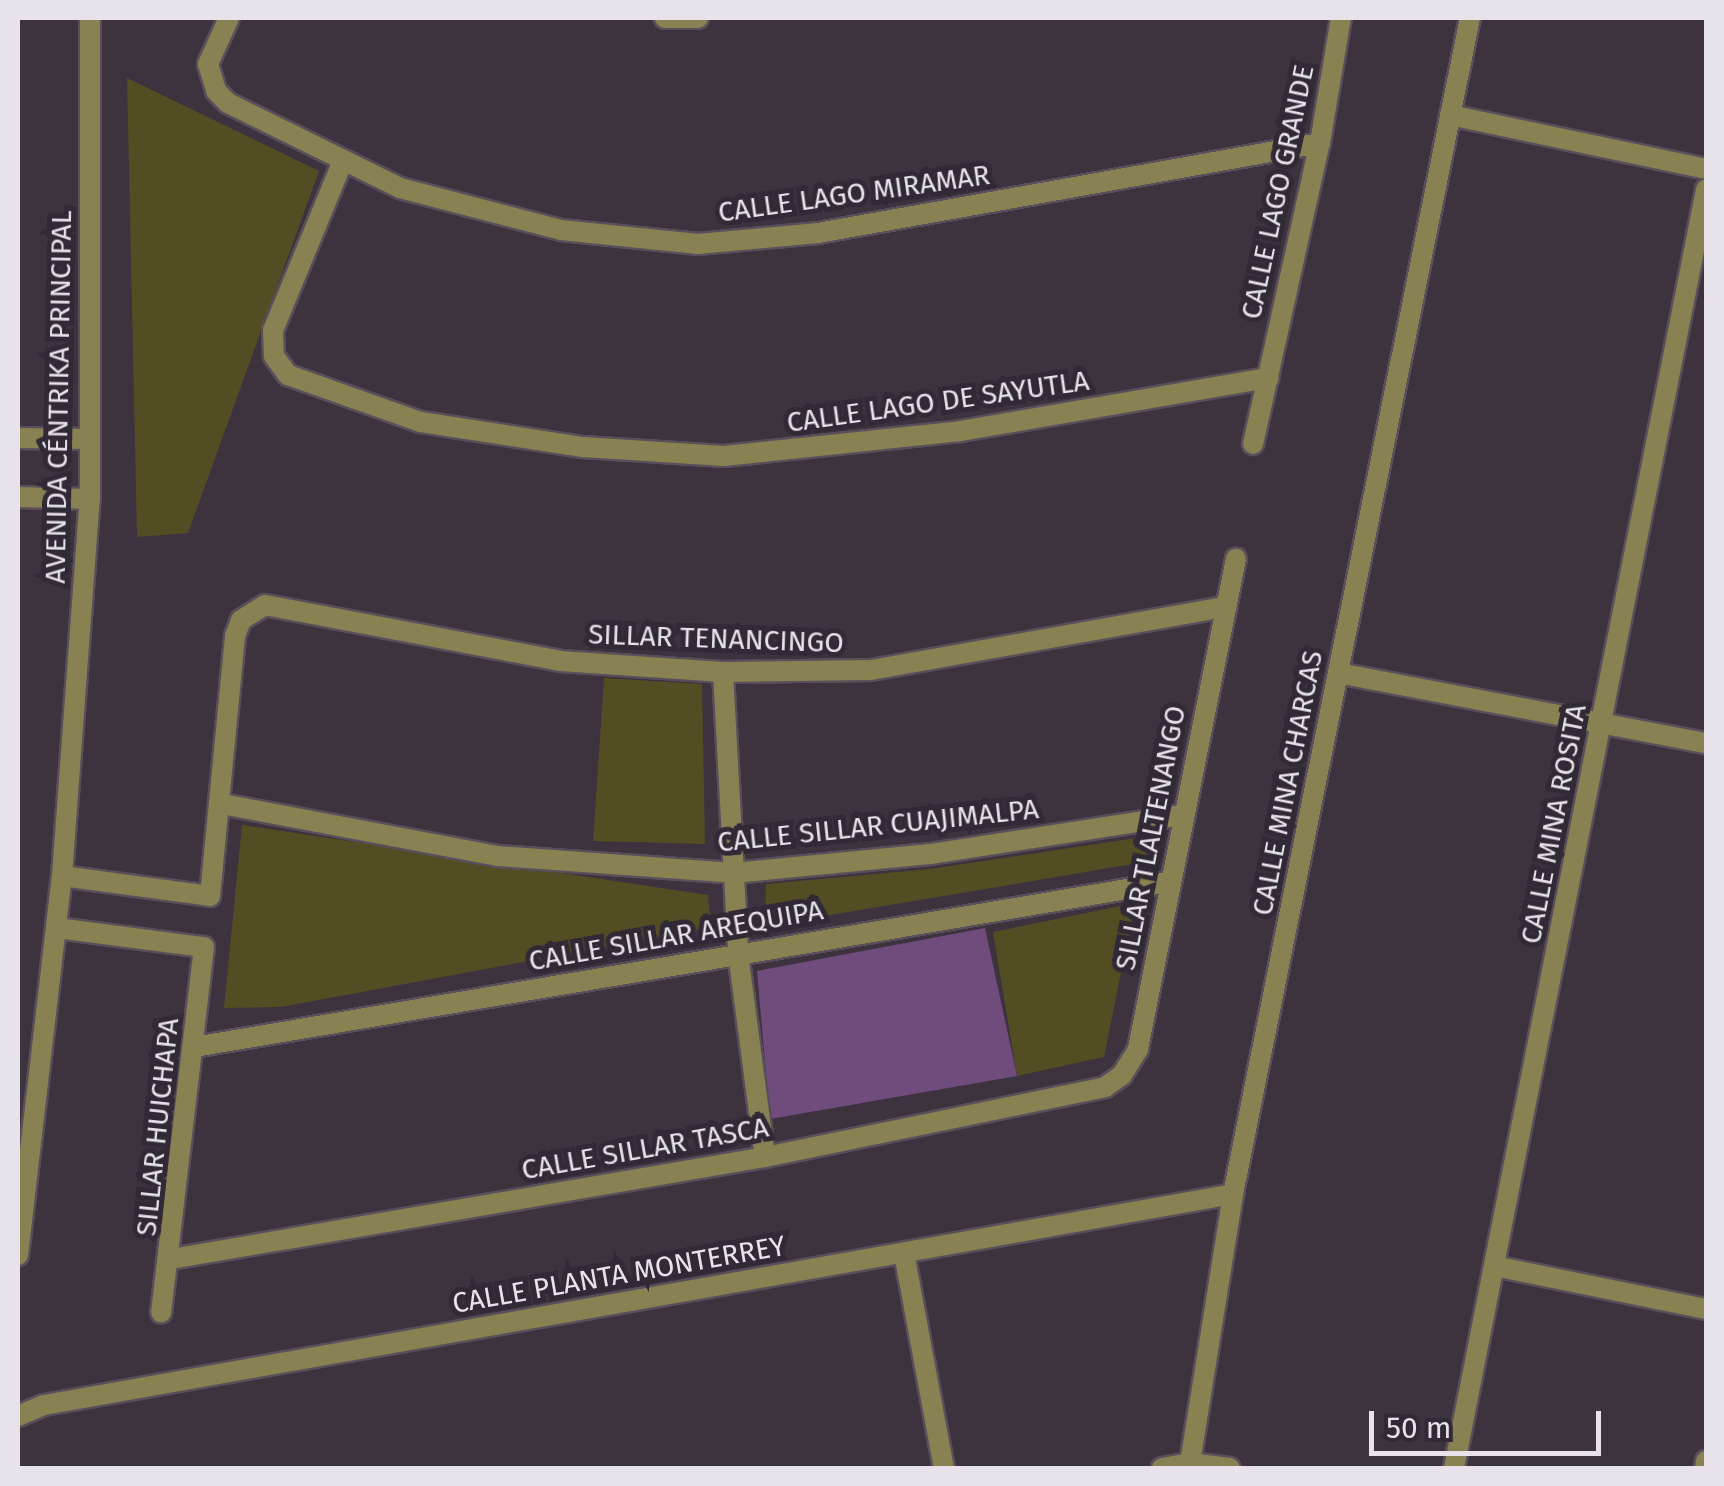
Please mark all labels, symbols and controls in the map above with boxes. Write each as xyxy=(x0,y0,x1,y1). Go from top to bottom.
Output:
street label: CALLE LAGO GRANDE xyxy=(1235,62,1321,322)
street label: CALLE LAGO MIRAMAR xyxy=(716,158,992,230)
street label: AVENIDA CÉNTRIKA PRINCIPAL xyxy=(39,210,79,584)
street label: CALLE LAGO DE SAYUTLA xyxy=(785,364,1091,440)
street label: SILLAR TENANCINGO xyxy=(588,618,844,660)
street label: CALLE MINA CHARCAS xyxy=(1246,648,1330,918)
street label: CALLE MINA ROSITA xyxy=(1514,701,1594,947)
street label: SILLAR TLALTENANGO xyxy=(1109,703,1193,973)
street label: CALLE SILLAR CUAJIMALPA xyxy=(716,792,1040,860)
street label: CALLE SILLAR AREQUIPA xyxy=(526,894,826,978)
street label: SILLAR HUICHAPA xyxy=(130,1016,186,1238)
street label: CALLE SILLAR TASCA xyxy=(519,1111,771,1187)
street label: CALLE PLANTA MONTERREY xyxy=(450,1229,788,1321)
scale bar xyxy=(1374,1391,1606,1453)
text: 50 m xyxy=(1386,1410,1451,1446)

